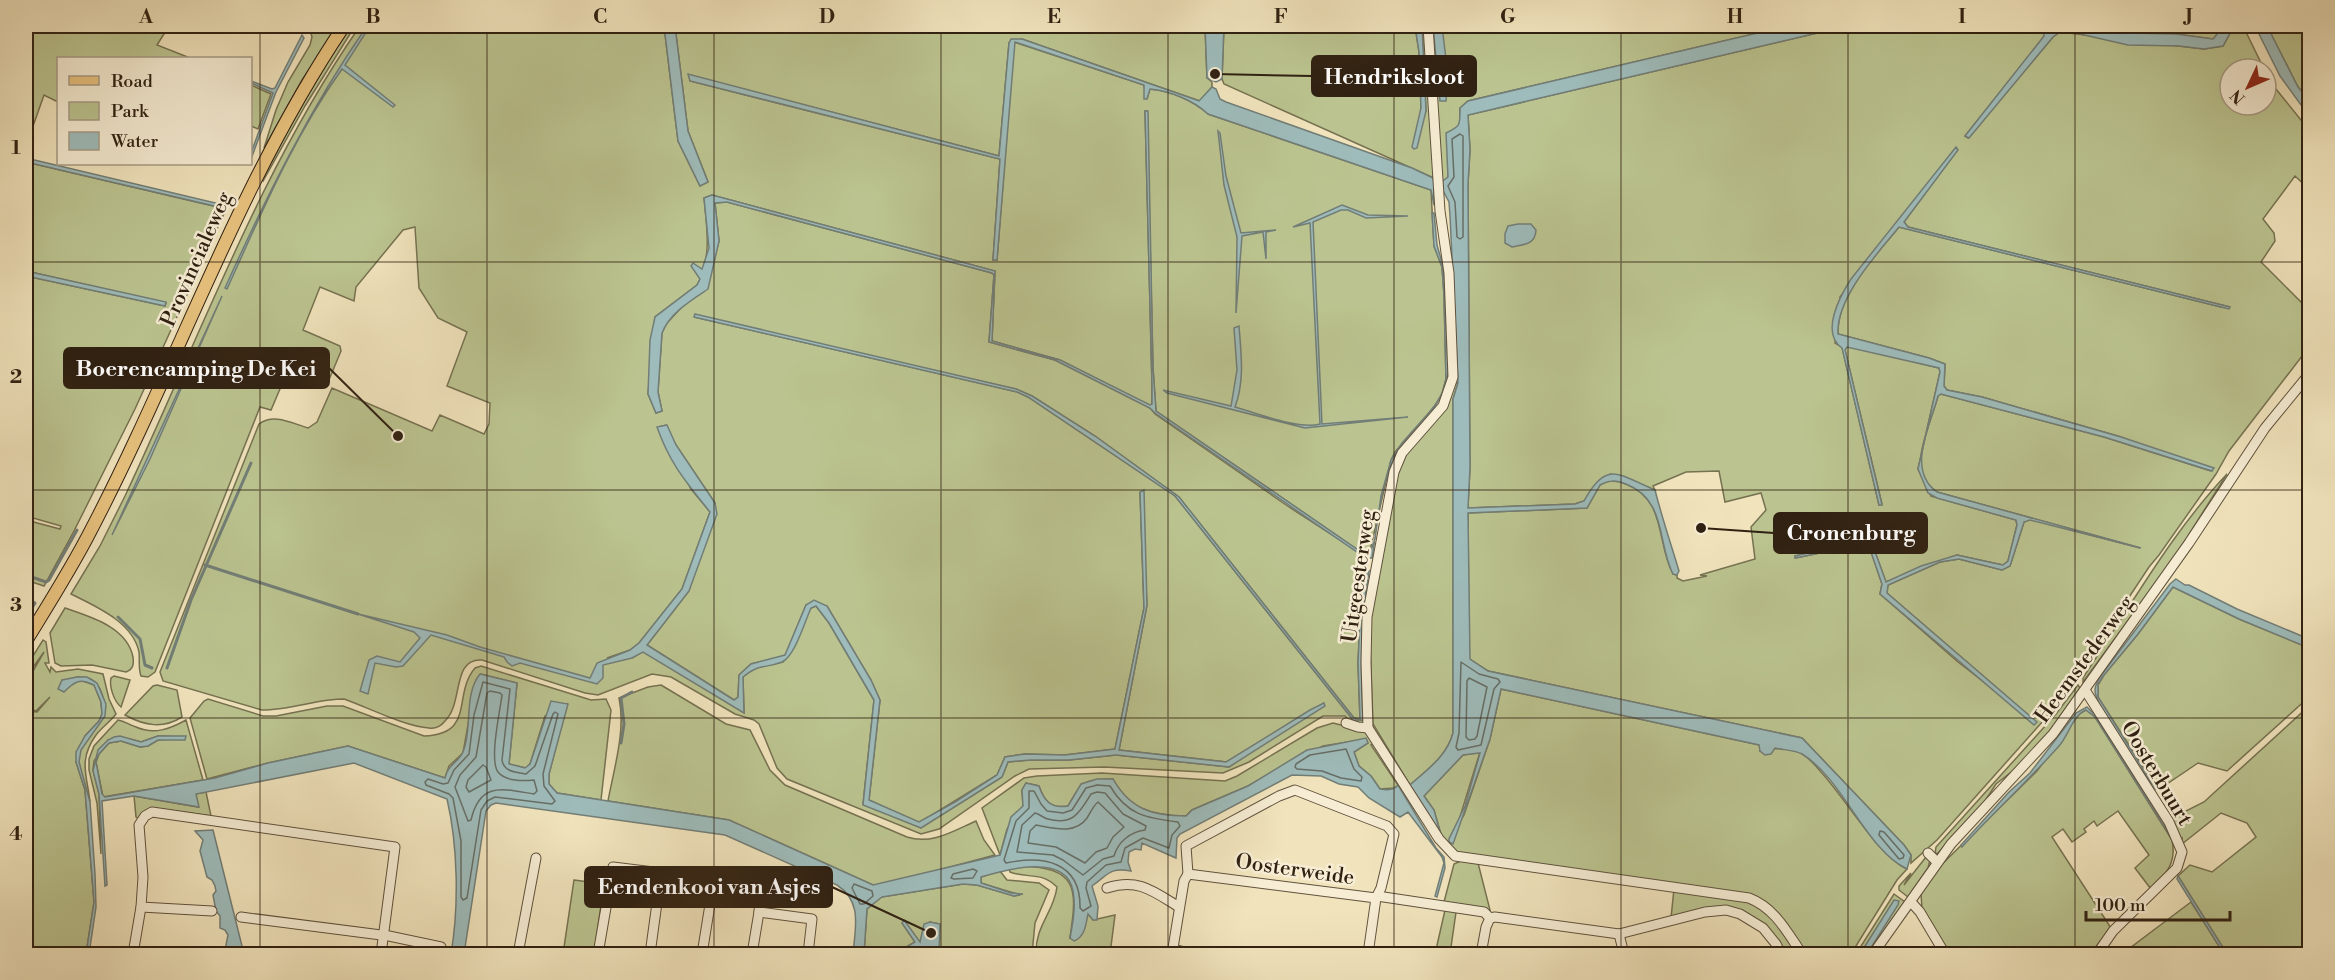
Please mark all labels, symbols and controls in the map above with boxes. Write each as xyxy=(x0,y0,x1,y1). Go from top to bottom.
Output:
text: A xyxy=(138,5,154,30)
text: B xyxy=(365,5,381,30)
text: C xyxy=(593,5,607,30)
text: D xyxy=(819,5,835,30)
text: E xyxy=(1047,5,1061,30)
text: F xyxy=(1274,5,1288,30)
text: G xyxy=(1500,5,1516,30)
text: H xyxy=(1727,5,1744,30)
text: I xyxy=(1958,5,1966,30)
text: J xyxy=(2182,5,2193,30)
callout: Hendriksloot xyxy=(1312,56,1476,96)
legend xyxy=(57,57,252,165)
north arrow xyxy=(2218,57,2278,117)
text: Hendriksloot xyxy=(1324,64,1464,91)
text: Road xyxy=(111,70,154,93)
text: N xyxy=(2226,85,2250,108)
text: Park xyxy=(111,100,150,123)
text: Water xyxy=(110,130,159,153)
text: 1 xyxy=(11,136,21,161)
street label: Provincialeweg xyxy=(155,188,238,331)
callout: Boerencamping De Kei xyxy=(64,348,329,388)
text: Boerencamping De Kei xyxy=(76,356,316,383)
text: 2 xyxy=(10,365,22,390)
street label: Uitgeesterweg xyxy=(1337,508,1381,644)
callout: Cronenburg xyxy=(1774,513,1927,553)
text: Cronenburg xyxy=(1786,520,1916,547)
street label: Heemstederweg xyxy=(2030,590,2140,729)
text: 3 xyxy=(10,593,22,618)
street label: Oosterbuurt xyxy=(2115,717,2198,831)
text: 4 xyxy=(9,822,23,847)
street label: Oosterweide xyxy=(1234,849,1356,891)
callout: Eendenkooi van Asjes xyxy=(585,867,832,907)
text: Eendenkooi van Asjes xyxy=(598,874,820,901)
scale bar xyxy=(2086,884,2230,922)
text: 100 m xyxy=(2095,894,2146,917)

